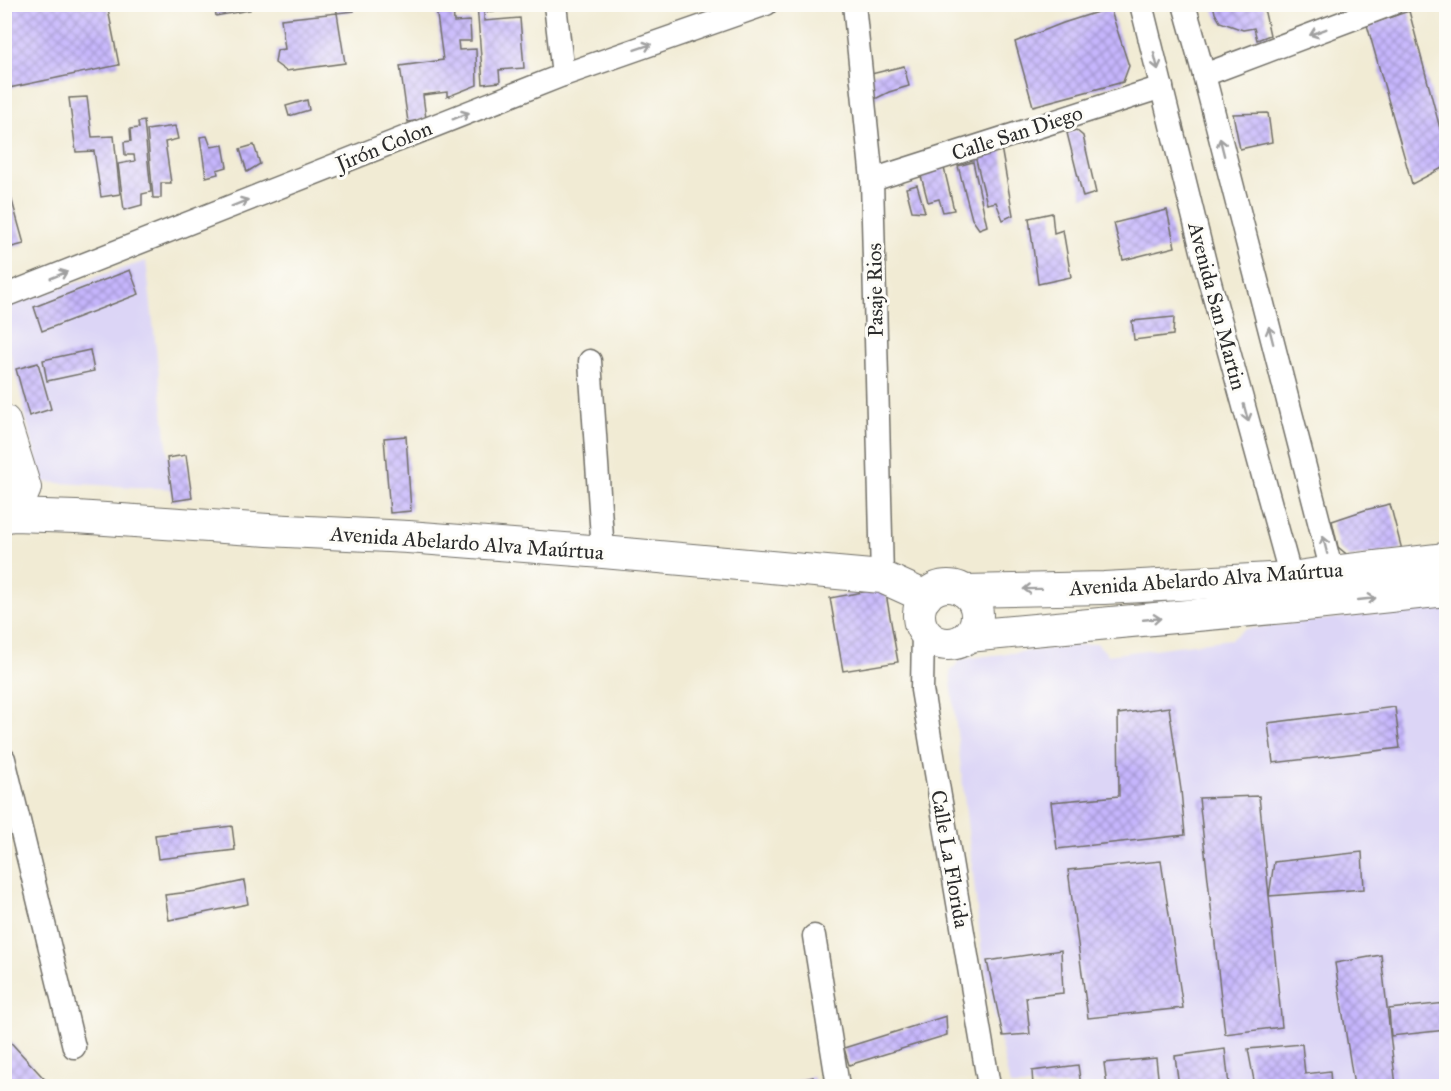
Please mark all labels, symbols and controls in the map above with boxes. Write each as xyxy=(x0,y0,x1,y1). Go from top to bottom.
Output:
one-way arrow xyxy=(1309,28,1328,39)
one-way arrow xyxy=(633,41,652,52)
one-way arrow xyxy=(1150,51,1162,70)
street label: Calle San Diego xyxy=(948,100,1086,166)
one-way arrow xyxy=(451,110,469,121)
street label: Jirón Colon xyxy=(330,115,436,178)
one-way arrow xyxy=(1216,137,1228,156)
one-way arrow xyxy=(231,197,249,208)
street label: Avenida San Martin xyxy=(1182,218,1252,393)
street label: Pasaje Rios xyxy=(861,243,889,337)
one-way arrow xyxy=(49,268,68,279)
one-way arrow xyxy=(1265,326,1277,345)
one-way arrow xyxy=(1240,403,1252,422)
street label: Avenida Abelardo Alva Maúrtua xyxy=(328,520,605,566)
one-way arrow xyxy=(1319,535,1330,554)
street label: Avenida Abelardo Alva Maúrtua xyxy=(1067,556,1344,602)
one-way arrow xyxy=(1023,583,1043,595)
one-way arrow xyxy=(1356,593,1376,604)
one-way arrow xyxy=(1141,613,1161,624)
street label: Calle La Florida xyxy=(925,788,975,930)

